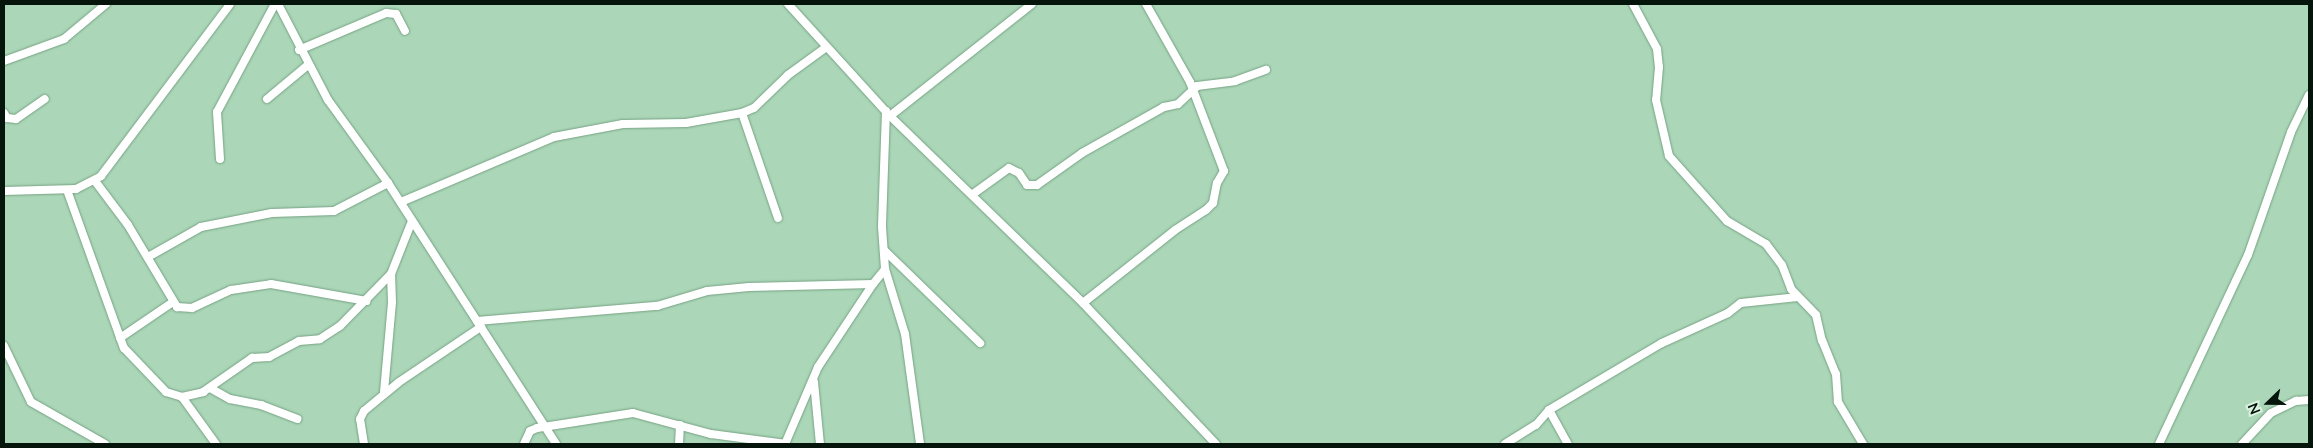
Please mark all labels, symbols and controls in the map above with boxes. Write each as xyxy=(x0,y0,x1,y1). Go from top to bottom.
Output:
north arrow xyxy=(2243,378,2293,428)
text: N xyxy=(2244,401,2264,417)

